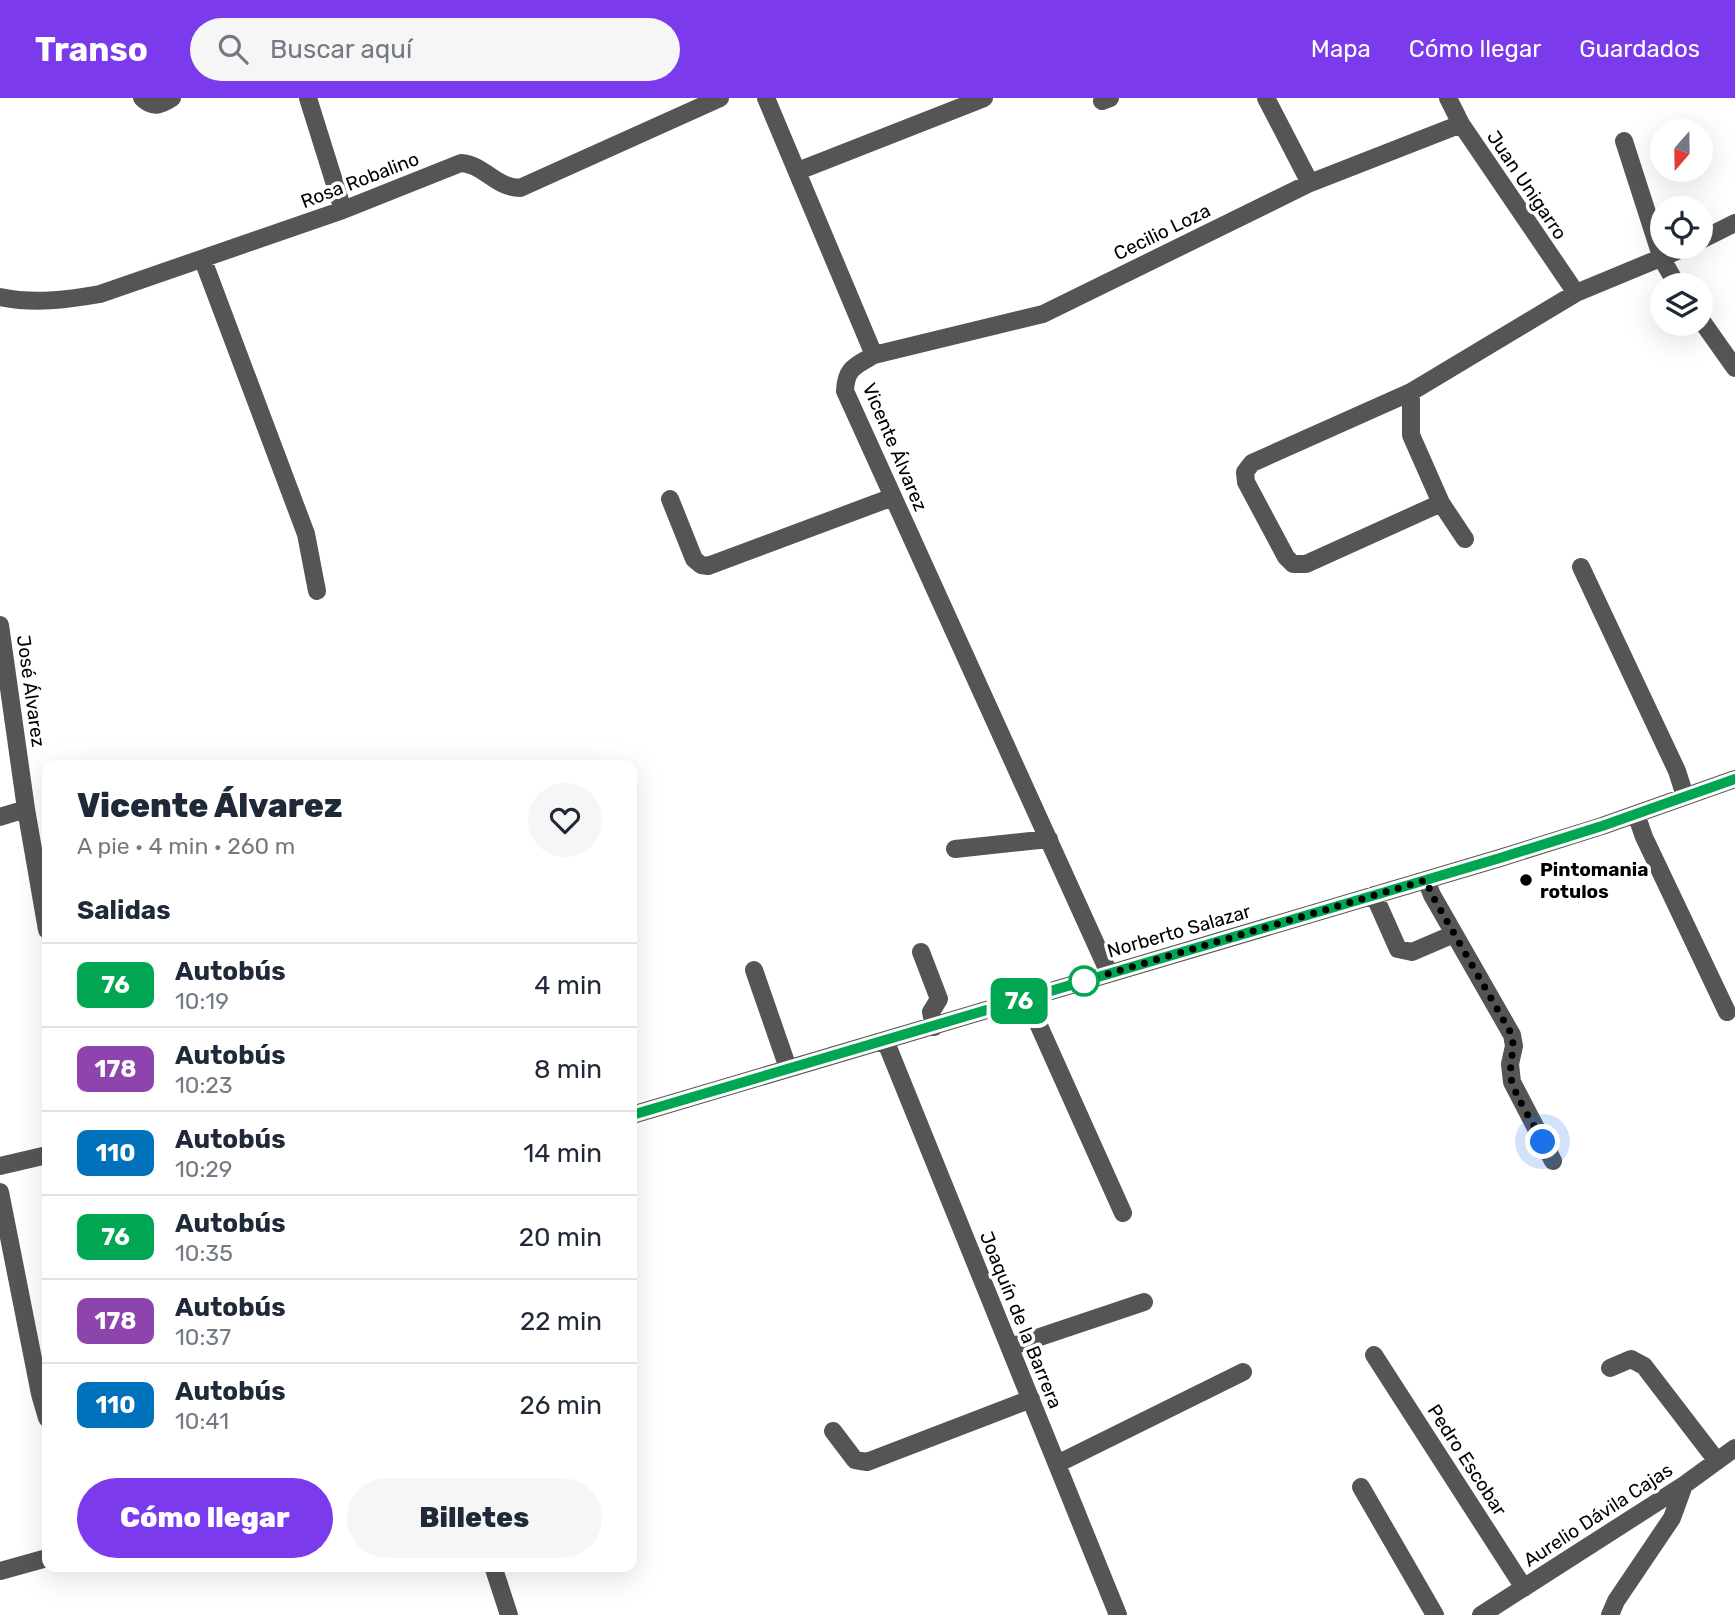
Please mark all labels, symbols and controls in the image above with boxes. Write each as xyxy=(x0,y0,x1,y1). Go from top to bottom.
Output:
search box xyxy=(190,18,680,81)
text: Transo xyxy=(35,30,148,69)
icon: search xyxy=(214,30,252,68)
text: Buscar aquí xyxy=(270,34,412,65)
text: Mapa xyxy=(1311,35,1371,63)
text: Cómo llegar xyxy=(1409,35,1541,63)
text: Guardados xyxy=(1579,35,1700,63)
north arrow xyxy=(1650,119,1713,182)
map controls xyxy=(1650,119,1713,336)
street label: Juan Unigarro xyxy=(1482,126,1572,244)
street label: Rosa Robalino xyxy=(298,147,422,213)
button: locate xyxy=(1650,196,1713,259)
street label: Cecilio Loza xyxy=(1110,199,1214,265)
button: layers xyxy=(1650,273,1713,336)
street label: Vicente Álvarez xyxy=(858,379,932,515)
street label: José Álvarez xyxy=(12,634,50,748)
button: heart xyxy=(528,783,602,857)
text: Vicente Álvarez xyxy=(77,786,343,825)
text: A pie · 4 min · 260 m xyxy=(77,832,295,860)
place label: Pintomania rotulos xyxy=(1540,858,1648,903)
marker: Pintomania rotulos xyxy=(1518,872,1534,888)
text: Salidas xyxy=(77,895,171,926)
street label: Norberto Salazar xyxy=(1105,899,1254,962)
text: Autobús xyxy=(175,956,286,987)
unlabelled marker xyxy=(1069,966,1099,996)
text: 4 min xyxy=(534,970,602,1001)
text: 76 xyxy=(101,971,130,999)
line badge: 76 xyxy=(988,978,1050,1024)
text: 10:19 xyxy=(175,987,229,1015)
text: 76 xyxy=(1005,987,1033,1015)
text: Autobús xyxy=(175,1040,286,1071)
text: 8 min xyxy=(534,1054,602,1085)
text: 178 xyxy=(95,1055,136,1083)
text: 10:23 xyxy=(175,1071,233,1099)
text: Autobús xyxy=(175,1124,286,1155)
your location xyxy=(1525,1124,1560,1159)
text: 14 min xyxy=(523,1138,602,1169)
text: 110 xyxy=(95,1139,136,1167)
text: 10:29 xyxy=(175,1155,232,1183)
text: Autobús xyxy=(175,1208,286,1239)
text: 20 min xyxy=(519,1222,602,1253)
text: 76 xyxy=(101,1223,130,1251)
street label: Joaquín de la Barrera xyxy=(975,1228,1067,1412)
text: 10:35 xyxy=(175,1239,233,1267)
text: Autobús xyxy=(175,1292,286,1323)
text: 22 min xyxy=(520,1306,602,1337)
text: 178 xyxy=(95,1307,136,1335)
text: 10:37 xyxy=(175,1323,231,1351)
text: Autobús xyxy=(175,1376,286,1407)
text: 26 min xyxy=(520,1390,602,1421)
text: 110 xyxy=(95,1391,136,1419)
street label: Pedro Escobar xyxy=(1422,1400,1512,1521)
text: 10:41 xyxy=(175,1407,229,1435)
street label: Aurelio Dávila Cajas xyxy=(1519,1458,1677,1572)
button: Cómo llegar xyxy=(77,1478,333,1558)
button: Billetes xyxy=(347,1478,602,1558)

